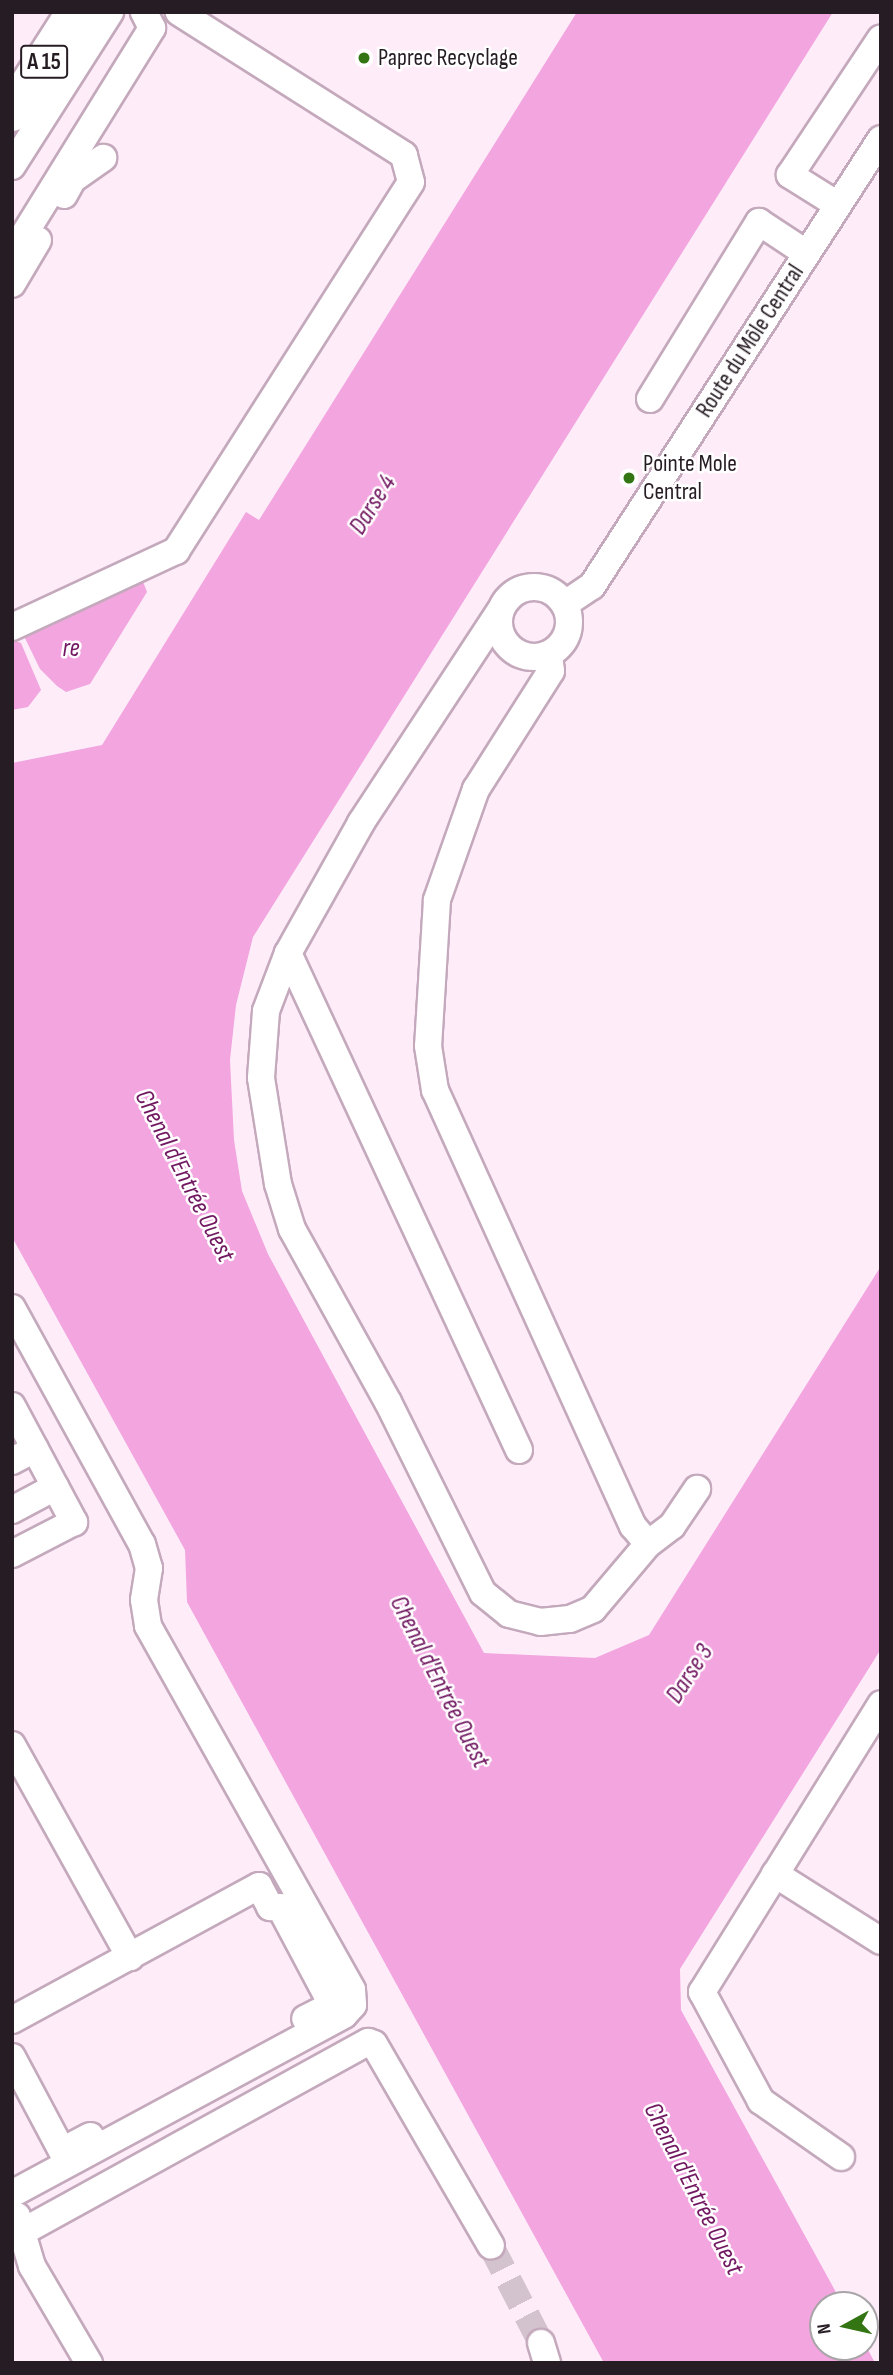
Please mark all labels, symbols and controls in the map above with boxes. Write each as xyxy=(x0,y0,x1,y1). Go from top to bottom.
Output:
road number: A 15 xyxy=(20,43,68,82)
place label: Paprec Recyclage xyxy=(378,44,518,72)
marker: Paprec Recyclage xyxy=(356,50,372,66)
street label: Route du Môle Central xyxy=(690,259,810,423)
place label: Pointe Mole Central xyxy=(643,450,737,506)
water label: Darse 4 xyxy=(343,470,403,540)
marker: Pointe Mole Central xyxy=(621,470,637,486)
water label: re xyxy=(62,633,80,665)
water label: Chenal d'Entrée Ouest xyxy=(127,1085,241,1267)
water label: Chenal d'Entrée Ouest xyxy=(382,1591,496,1773)
water label: Darse 3 xyxy=(659,1639,721,1709)
water label: Chenal d'Entrée Ouest xyxy=(636,2098,750,2280)
north arrow xyxy=(809,2291,879,2361)
text: N xyxy=(813,2322,837,2335)

